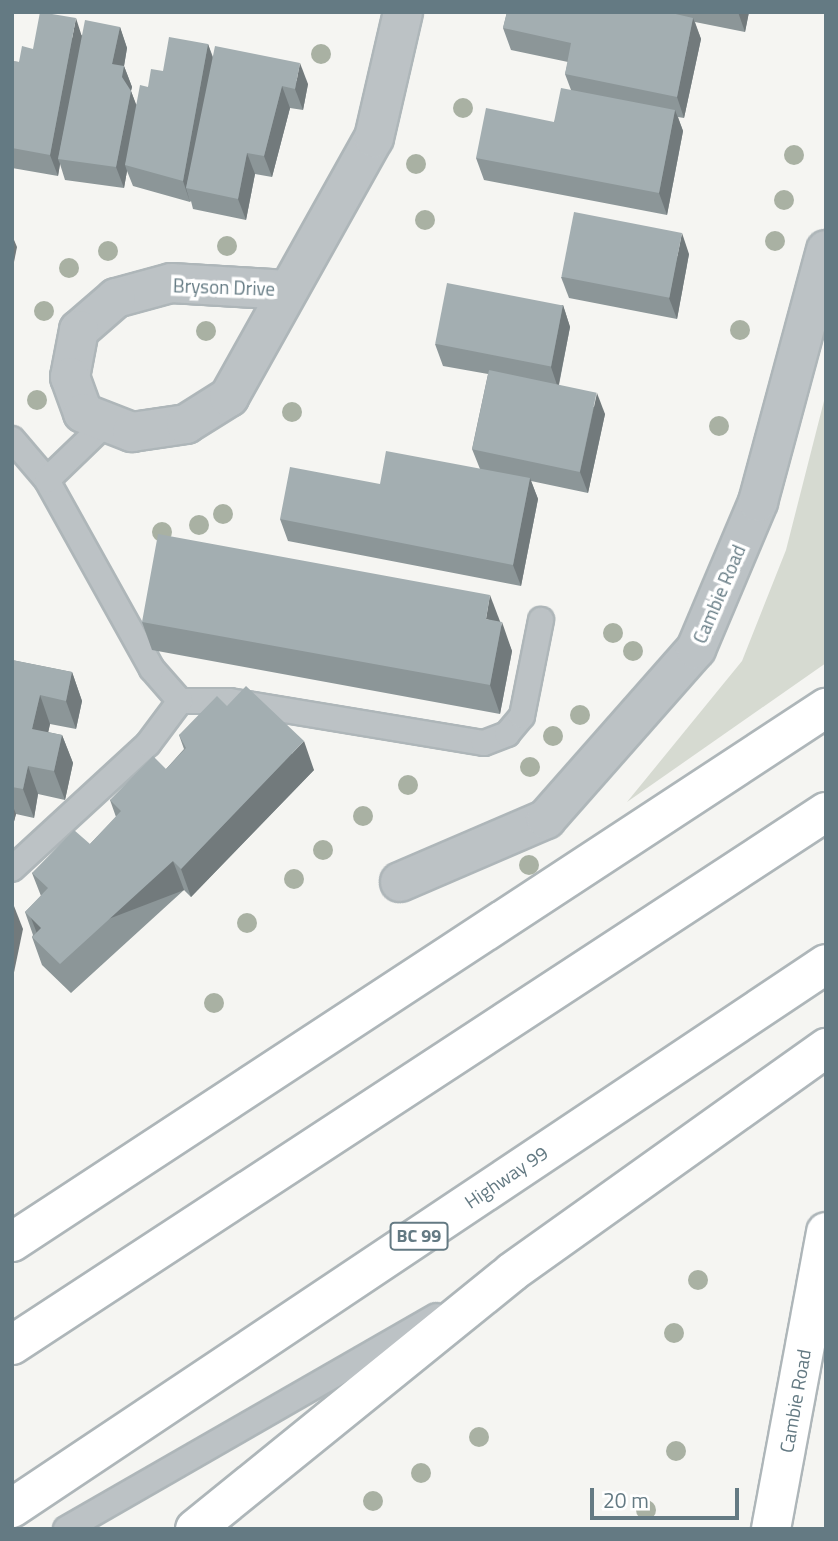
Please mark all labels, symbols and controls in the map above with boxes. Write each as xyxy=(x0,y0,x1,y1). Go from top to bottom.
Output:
street label: Bryson Drive xyxy=(173,274,275,300)
street label: Cambie Road xyxy=(688,541,750,647)
street label: Highway 99 xyxy=(460,1141,552,1213)
road number: BC 99 xyxy=(389,1222,449,1251)
street label: Cambie Road xyxy=(775,1347,815,1455)
scale bar xyxy=(593,1474,742,1518)
text: 20 m xyxy=(603,1484,649,1516)

